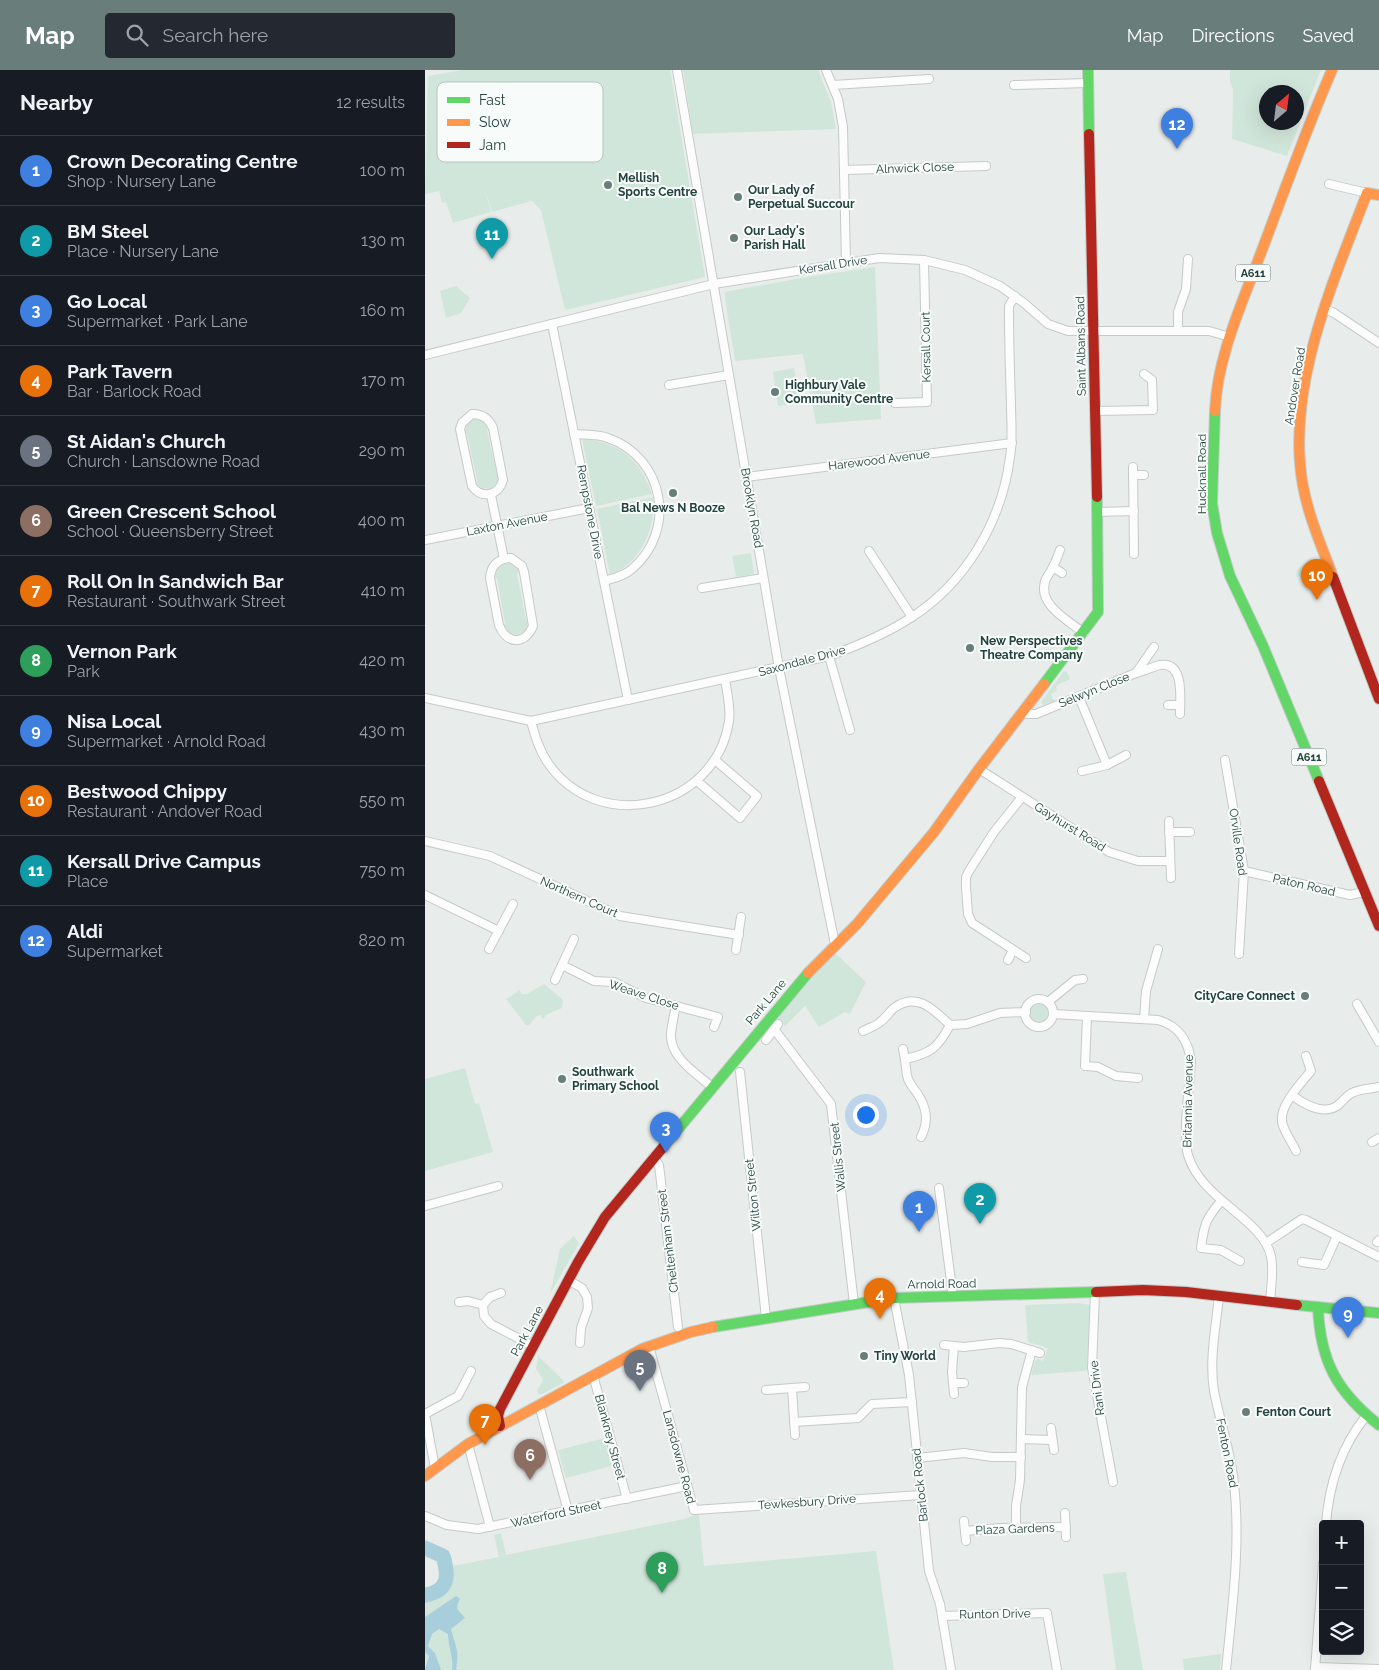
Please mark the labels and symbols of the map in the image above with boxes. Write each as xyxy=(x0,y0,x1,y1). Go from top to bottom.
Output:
legend xyxy=(437,82,603,162)
north arrow xyxy=(1259,85,1304,130)
text: Fast xyxy=(479,92,506,108)
pin: 12 xyxy=(1161,108,1193,149)
text: Slow xyxy=(479,114,511,130)
text: Jam xyxy=(479,137,506,153)
street label: Alnwick Close xyxy=(876,160,954,176)
place label: Mellish Sports Centre xyxy=(618,171,697,199)
marker: Mellish Sports Centre xyxy=(602,179,614,191)
place label: Our Lady of Perpetual Succour xyxy=(748,183,855,211)
marker: Our Lady of Perpetual Succour xyxy=(732,191,744,203)
pin: 11 xyxy=(476,218,508,259)
place label: Our Lady's Parish Hall xyxy=(744,224,806,252)
marker: Our Lady's Parish Hall xyxy=(728,232,740,244)
street label: Kersall Drive xyxy=(798,253,868,277)
road number: A611 xyxy=(1235,264,1271,282)
street label: Saint Albans Road xyxy=(1073,296,1089,396)
street label: Kersall Court xyxy=(918,311,934,383)
street label: Andover Road xyxy=(1282,346,1308,426)
place label: Highbury Vale Community Centre xyxy=(785,378,893,406)
marker: Highbury Vale Community Centre xyxy=(769,386,781,398)
street label: Hucknall Road xyxy=(1195,434,1209,514)
street label: Harewood Avenue xyxy=(827,447,931,473)
street label: Rempstone Drive xyxy=(574,464,606,560)
street label: Brooklyn Road xyxy=(738,467,766,549)
marker: Bal News N Booze xyxy=(667,487,679,499)
place label: Bal News N Booze xyxy=(621,501,725,515)
street label: Laxton Avenue xyxy=(465,509,549,539)
pin: 10 xyxy=(1301,559,1333,600)
place label: New Perspectives Theatre Company xyxy=(980,634,1083,662)
marker: New Perspectives Theatre Company xyxy=(964,642,976,654)
street label: Saxondale Drive xyxy=(757,643,847,679)
street label: Selwyn Close xyxy=(1057,669,1131,711)
road number: A611 xyxy=(1291,749,1327,766)
street label: Gayhurst Road xyxy=(1032,799,1108,855)
street label: Orville Road xyxy=(1226,808,1250,876)
street label: Paton Road xyxy=(1271,871,1337,899)
street label: Northern Court xyxy=(538,874,620,920)
street label: Park Lane xyxy=(743,976,789,1028)
street label: Weave Close xyxy=(607,977,681,1013)
place label: CityCare Connect xyxy=(1194,989,1295,1003)
marker: CityCare Connect xyxy=(1299,990,1311,1002)
street label: Britannia Avenue xyxy=(1180,1054,1196,1148)
place label: Southwark Primary School xyxy=(572,1065,659,1093)
marker: Southwark Primary School xyxy=(556,1073,568,1085)
your location xyxy=(853,1102,879,1128)
pin: 3 xyxy=(650,1112,682,1153)
street label: Wallis Street xyxy=(827,1122,849,1192)
street label: Wilton Street xyxy=(742,1158,764,1232)
pin: 2 xyxy=(964,1183,996,1224)
street label: Cheltenham Street xyxy=(655,1188,681,1294)
pin: 1 xyxy=(903,1191,935,1232)
street label: Arnold Road xyxy=(907,1276,977,1292)
pin: 4 xyxy=(864,1278,896,1319)
pin: 9 xyxy=(1332,1297,1364,1338)
street label: Park Lane xyxy=(508,1303,546,1359)
place label: Tiny World xyxy=(874,1349,936,1363)
pin: 5 xyxy=(624,1350,656,1391)
marker: Tiny World xyxy=(858,1350,870,1362)
street label: Rani Drive xyxy=(1087,1360,1107,1416)
street label: Blankney Street xyxy=(592,1393,628,1481)
pin: 7 xyxy=(469,1404,501,1445)
place label: Fenton Court xyxy=(1256,1405,1331,1419)
marker: Fenton Court xyxy=(1240,1406,1252,1418)
street label: Lansdowne Road xyxy=(660,1409,698,1505)
street label: Fenton Road xyxy=(1213,1417,1241,1489)
pin: 6 xyxy=(514,1439,546,1480)
street label: Barlock Road xyxy=(909,1447,931,1523)
street label: Tewkesbury Drive xyxy=(758,1492,856,1512)
street label: Waterford Street xyxy=(509,1498,603,1530)
street label: Plaza Gardens xyxy=(975,1521,1055,1537)
pin: 8 xyxy=(646,1552,678,1593)
street label: Runton Drive xyxy=(959,1606,1031,1622)

